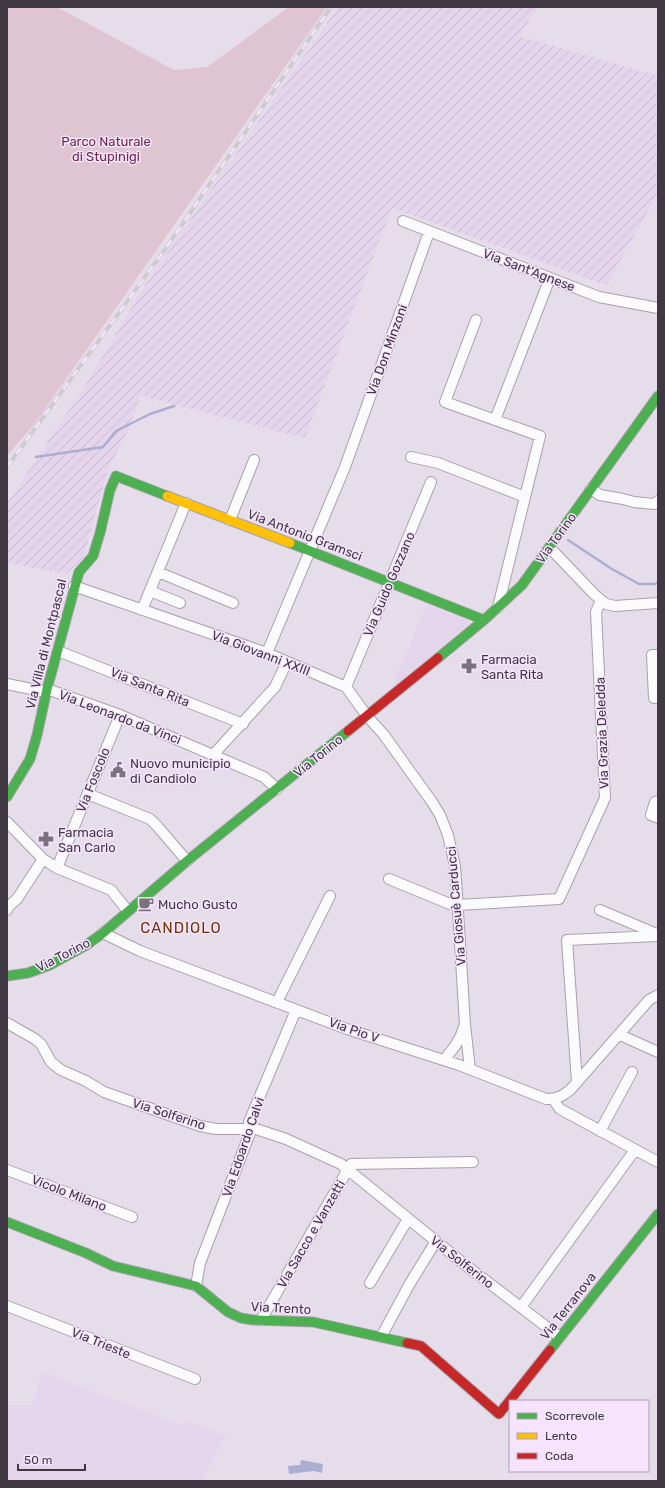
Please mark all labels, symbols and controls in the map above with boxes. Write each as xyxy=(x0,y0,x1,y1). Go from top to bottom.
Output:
park label: Parco Naturale di Stupinigi xyxy=(61,134,151,165)
street label: Via Sant'Agnese xyxy=(480,246,577,295)
street label: Via Don Minzoni xyxy=(364,302,410,398)
street label: Via Antonio Gramsci xyxy=(245,506,365,564)
street label: Via Torino xyxy=(533,510,579,566)
street label: Via Guido Gozzano xyxy=(360,529,418,639)
street label: Via Villa di Montpascal xyxy=(23,577,69,711)
street label: Via Giovanni XXIII xyxy=(210,627,312,679)
place label: Farmacia Santa Rita xyxy=(481,652,543,682)
pharmacy icon: Farmacia Santa Rita xyxy=(460,657,478,675)
street label: Via Santa Rita xyxy=(108,664,192,710)
street label: Via Grazia Deledda xyxy=(593,677,611,789)
street label: Via Leonardo da Vinci xyxy=(57,687,183,747)
street label: Via Torino xyxy=(290,732,346,780)
street label: Via Foscolo xyxy=(73,745,113,815)
place label: Nuovo municipio di Candiolo xyxy=(130,756,231,786)
public building icon: Nuovo municipio di Candiolo xyxy=(109,761,127,779)
place label: Farmacia San Carlo xyxy=(58,825,116,855)
pharmacy icon: Farmacia San Carlo xyxy=(37,830,55,848)
street label: Via Giosuè Carducci xyxy=(443,846,469,966)
cafe icon: Mucho Gusto xyxy=(137,895,155,913)
place label: Mucho Gusto xyxy=(158,897,238,912)
district label: CANDIOLO xyxy=(140,919,222,937)
street label: Via Torino xyxy=(33,935,93,975)
street label: Via Pio V xyxy=(327,1014,382,1046)
street label: Via Solferino xyxy=(130,1095,208,1133)
street label: Via Edoardo Calvi xyxy=(219,1095,267,1199)
street label: Vicolo Milano xyxy=(29,1172,109,1214)
street label: Via Sacco e Vanzetti xyxy=(274,1177,348,1291)
street label: Via Solferino xyxy=(427,1233,497,1291)
street label: Via Terranova xyxy=(537,1269,599,1343)
street label: Via Trento xyxy=(250,1299,312,1317)
street label: Via Trieste xyxy=(69,1324,133,1362)
legend xyxy=(509,1400,649,1472)
text: Scorrevole xyxy=(545,1409,605,1423)
text: Lento xyxy=(545,1429,577,1443)
scale bar xyxy=(18,1446,85,1472)
text: Coda xyxy=(545,1449,574,1463)
text: 50 m xyxy=(24,1453,52,1467)

